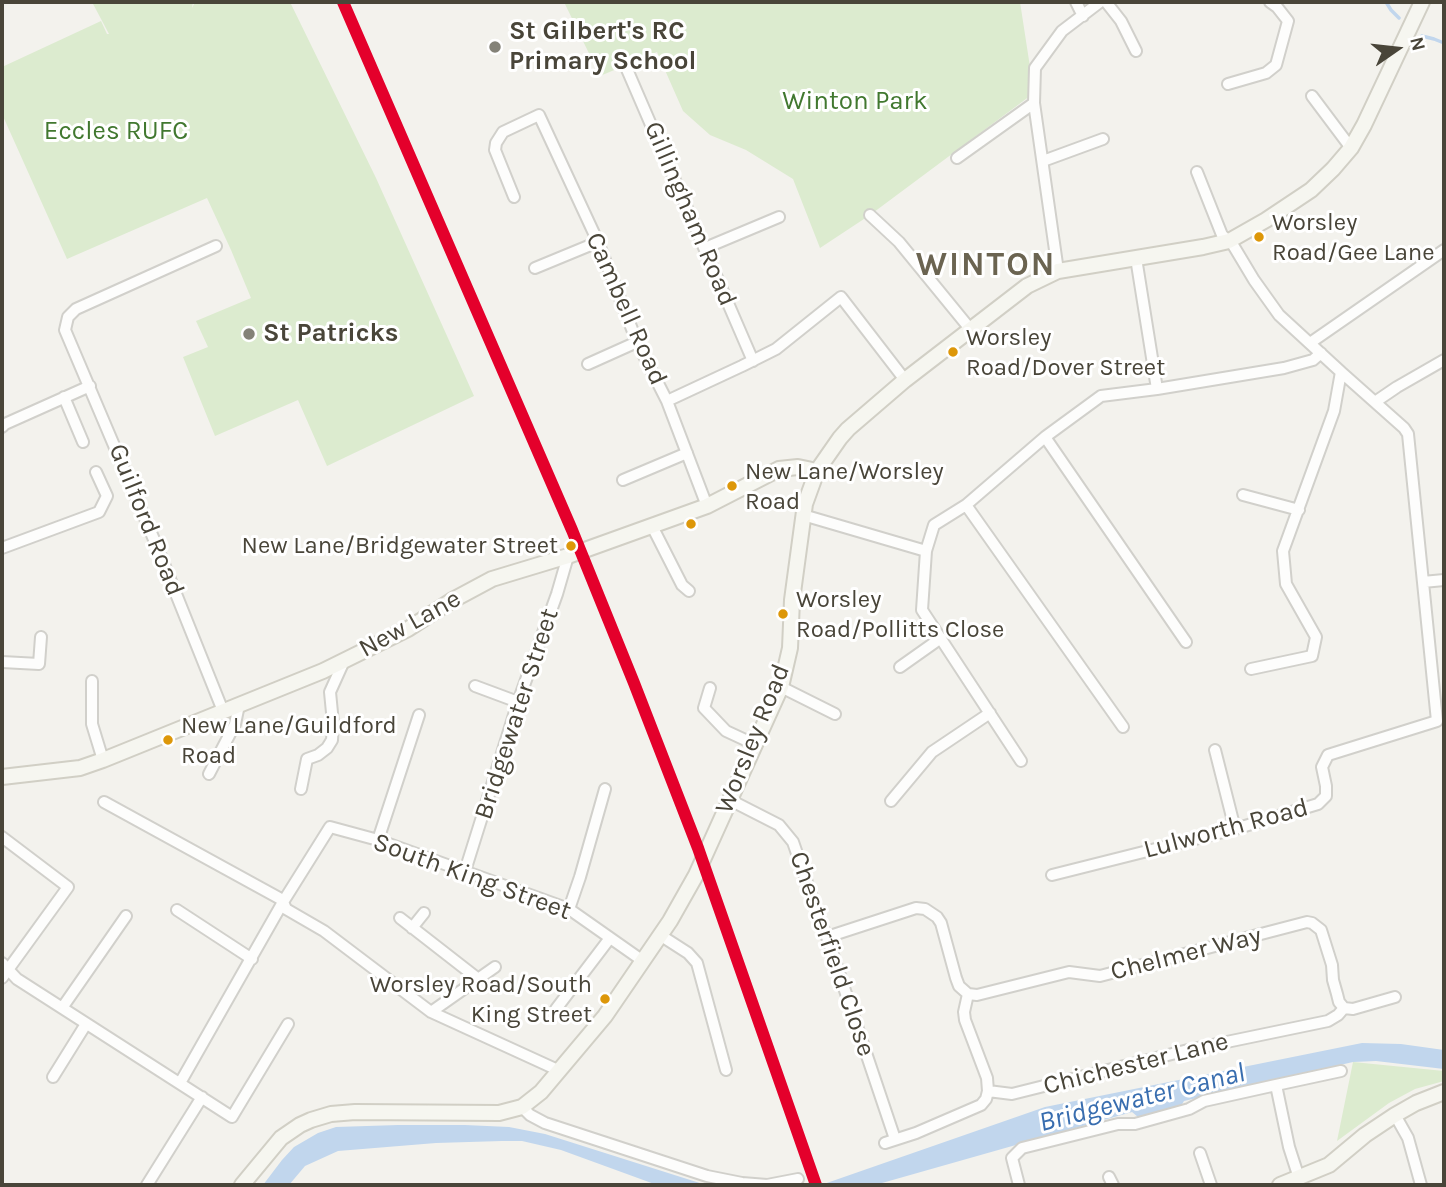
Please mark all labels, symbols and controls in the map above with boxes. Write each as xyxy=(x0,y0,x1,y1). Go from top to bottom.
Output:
north arrow xyxy=(1362,14,1432,84)
place label: St Gilbert's RC Primary School xyxy=(509,16,696,78)
text: N xyxy=(1405,35,1430,53)
marker: St Gilbert's RC Primary School xyxy=(487,39,503,55)
park label: Winton Park xyxy=(782,86,928,118)
park label: Eccles RUFC xyxy=(44,116,188,148)
street label: Gillingham Road xyxy=(637,117,743,311)
place label: Worsley Road/Gee Lane xyxy=(1272,209,1435,265)
street label: Cambell Road xyxy=(578,228,674,390)
marker: Worsley Road/Gee Lane xyxy=(1252,230,1266,244)
district label: WINTON xyxy=(916,246,1056,286)
place label: St Patricks xyxy=(263,318,399,350)
place label: Worsley Road/Dover Street xyxy=(966,324,1165,380)
marker: St Patricks xyxy=(241,326,257,342)
marker: Worsley Road/Dover Street xyxy=(946,345,960,359)
street label: Guilford Road xyxy=(101,439,191,601)
place label: New Lane/Worsley Road xyxy=(745,458,944,514)
marker: New Lane/Worsley Road xyxy=(725,479,739,493)
unlabelled marker xyxy=(684,517,698,531)
place label: New Lane/Bridgewater Street xyxy=(242,532,558,560)
marker: New Lane/Bridgewater Street xyxy=(564,539,578,553)
street label: New Lane xyxy=(354,583,466,665)
place label: Worsley Road/Pollitts Close xyxy=(796,586,1004,642)
street label: Bridgewater Street xyxy=(468,605,566,823)
marker: Worsley Road/Pollitts Close xyxy=(776,607,790,621)
street label: Worsley Road xyxy=(709,660,797,818)
place label: New Lane/Guildford Road xyxy=(181,712,397,768)
marker: New Lane/Guildford Road xyxy=(161,733,175,747)
street label: Lulworth Road xyxy=(1140,792,1312,866)
street label: South King Street xyxy=(369,827,575,927)
street label: Chesterfield Close xyxy=(782,848,882,1060)
street label: Chelmer Way xyxy=(1107,920,1265,988)
place label: Worsley Road/South King Street xyxy=(370,971,592,1027)
marker: Worsley Road/South King Street xyxy=(598,992,612,1006)
street label: Chichester Lane xyxy=(1040,1026,1232,1102)
water label: Bridgewater Canal xyxy=(1035,1056,1249,1140)

